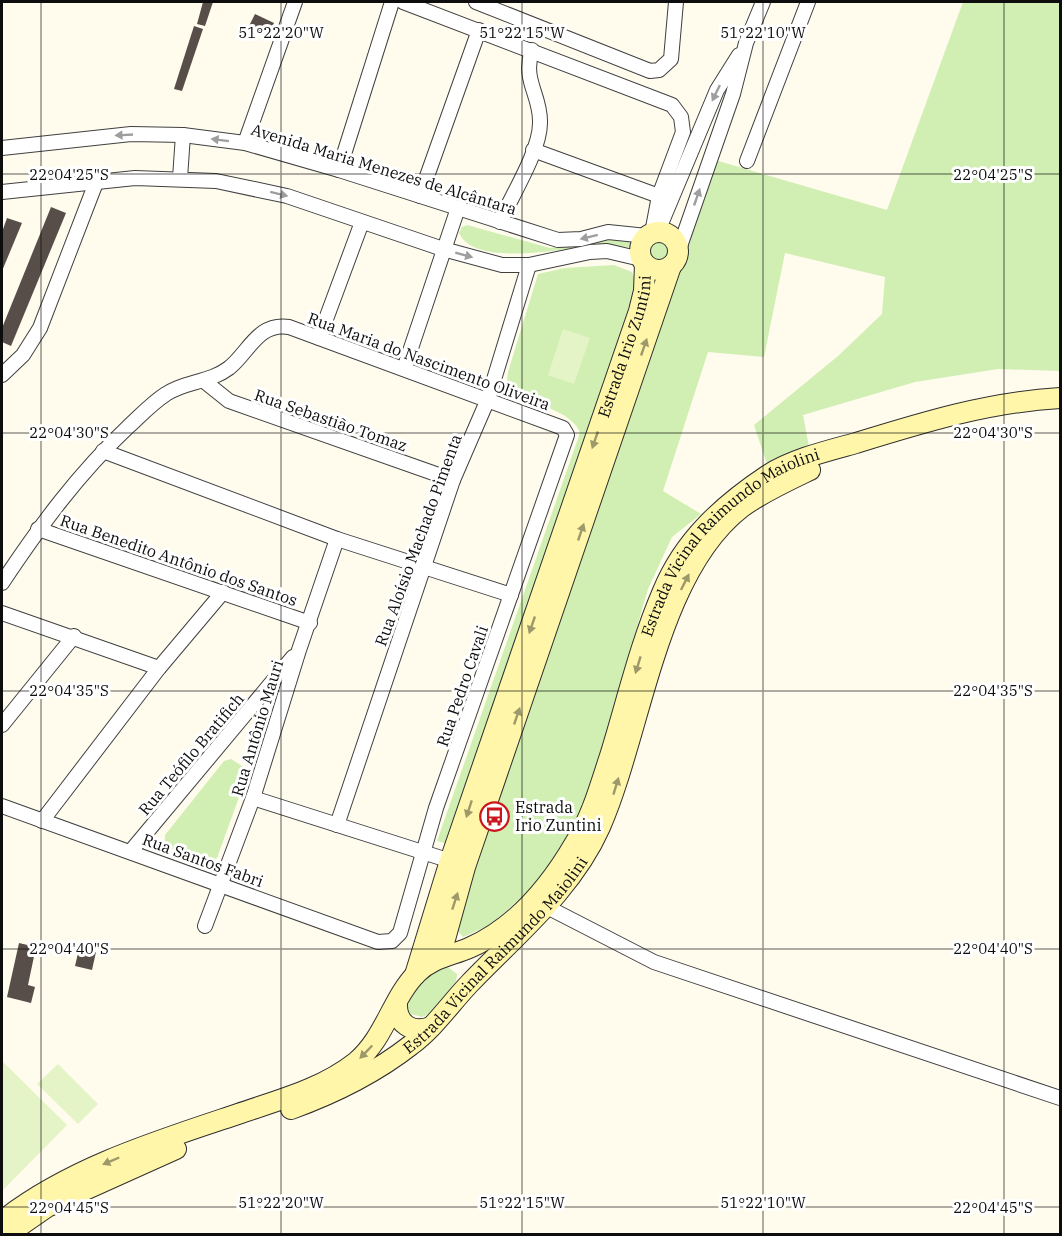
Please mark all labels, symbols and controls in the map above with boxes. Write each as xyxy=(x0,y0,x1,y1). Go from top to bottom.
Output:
text: 51°22'20"W xyxy=(238,23,324,42)
text: 51°22'15"W xyxy=(479,23,565,42)
text: 51°22'10"W xyxy=(720,23,806,42)
one-way arrow xyxy=(712,85,721,102)
street label: Avenida Maria Menezes de Alcântara xyxy=(249,119,519,219)
one-way arrow xyxy=(115,130,134,139)
one-way arrow xyxy=(211,135,230,145)
text: 22°04'25"S xyxy=(29,165,109,184)
text: 22°04'25"S xyxy=(953,165,1033,184)
one-way arrow xyxy=(693,188,703,206)
one-way arrow xyxy=(270,190,288,200)
one-way arrow xyxy=(580,232,598,242)
one-way arrow xyxy=(455,250,473,260)
street label: Estrada Irio Zuntini xyxy=(593,275,655,420)
street label: Rua Maria do Nascimento Oliveira xyxy=(305,308,553,414)
one-way arrow xyxy=(639,338,649,356)
street label: Rua Sebastião Tomaz xyxy=(252,384,410,456)
text: 22°04'30"S xyxy=(29,423,109,442)
text: 22°04'30"S xyxy=(953,423,1033,442)
street label: Rua Aloísio Machado Pimenta xyxy=(370,431,466,649)
one-way arrow xyxy=(590,431,599,449)
street label: Estrada Vicinal Raimundo Maiolini xyxy=(636,444,822,639)
street label: Rua Benedito Antônio dos Santos xyxy=(58,510,300,610)
one-way arrow xyxy=(576,523,586,541)
one-way arrow xyxy=(680,573,690,590)
one-way arrow xyxy=(526,616,536,634)
street label: Rua Pedro Cavali xyxy=(432,623,492,749)
one-way arrow xyxy=(633,656,642,674)
street label: Rua Antônio Mauri xyxy=(227,657,287,799)
text: 22°04'35"S xyxy=(29,681,109,700)
text: 22°04'35"S xyxy=(953,681,1033,700)
street label: Rua Teófilo Bratifich xyxy=(134,689,248,819)
one-way arrow xyxy=(513,707,523,725)
one-way arrow xyxy=(611,777,621,795)
place label: Estrada Irio Zuntini xyxy=(515,797,602,835)
one-way arrow xyxy=(464,800,473,818)
bus stop icon: Estrada Irio Zuntini xyxy=(478,800,510,832)
street label: Rua Santos Fabri xyxy=(140,829,266,891)
street label: Estrada Vicinal Raimundo Maiolini xyxy=(399,853,592,1058)
one-way arrow xyxy=(450,892,460,910)
text: 22°04'40"S xyxy=(29,939,109,958)
text: 22°04'40"S xyxy=(953,939,1033,958)
one-way arrow xyxy=(359,1045,373,1059)
one-way arrow xyxy=(102,1156,120,1166)
text: 51°22'20"W xyxy=(238,1193,324,1212)
text: 51°22'15"W xyxy=(479,1193,565,1212)
text: 51°22'10"W xyxy=(720,1193,806,1212)
text: 22°04'45"S xyxy=(29,1198,109,1217)
text: 22°04'45"S xyxy=(953,1198,1033,1217)

